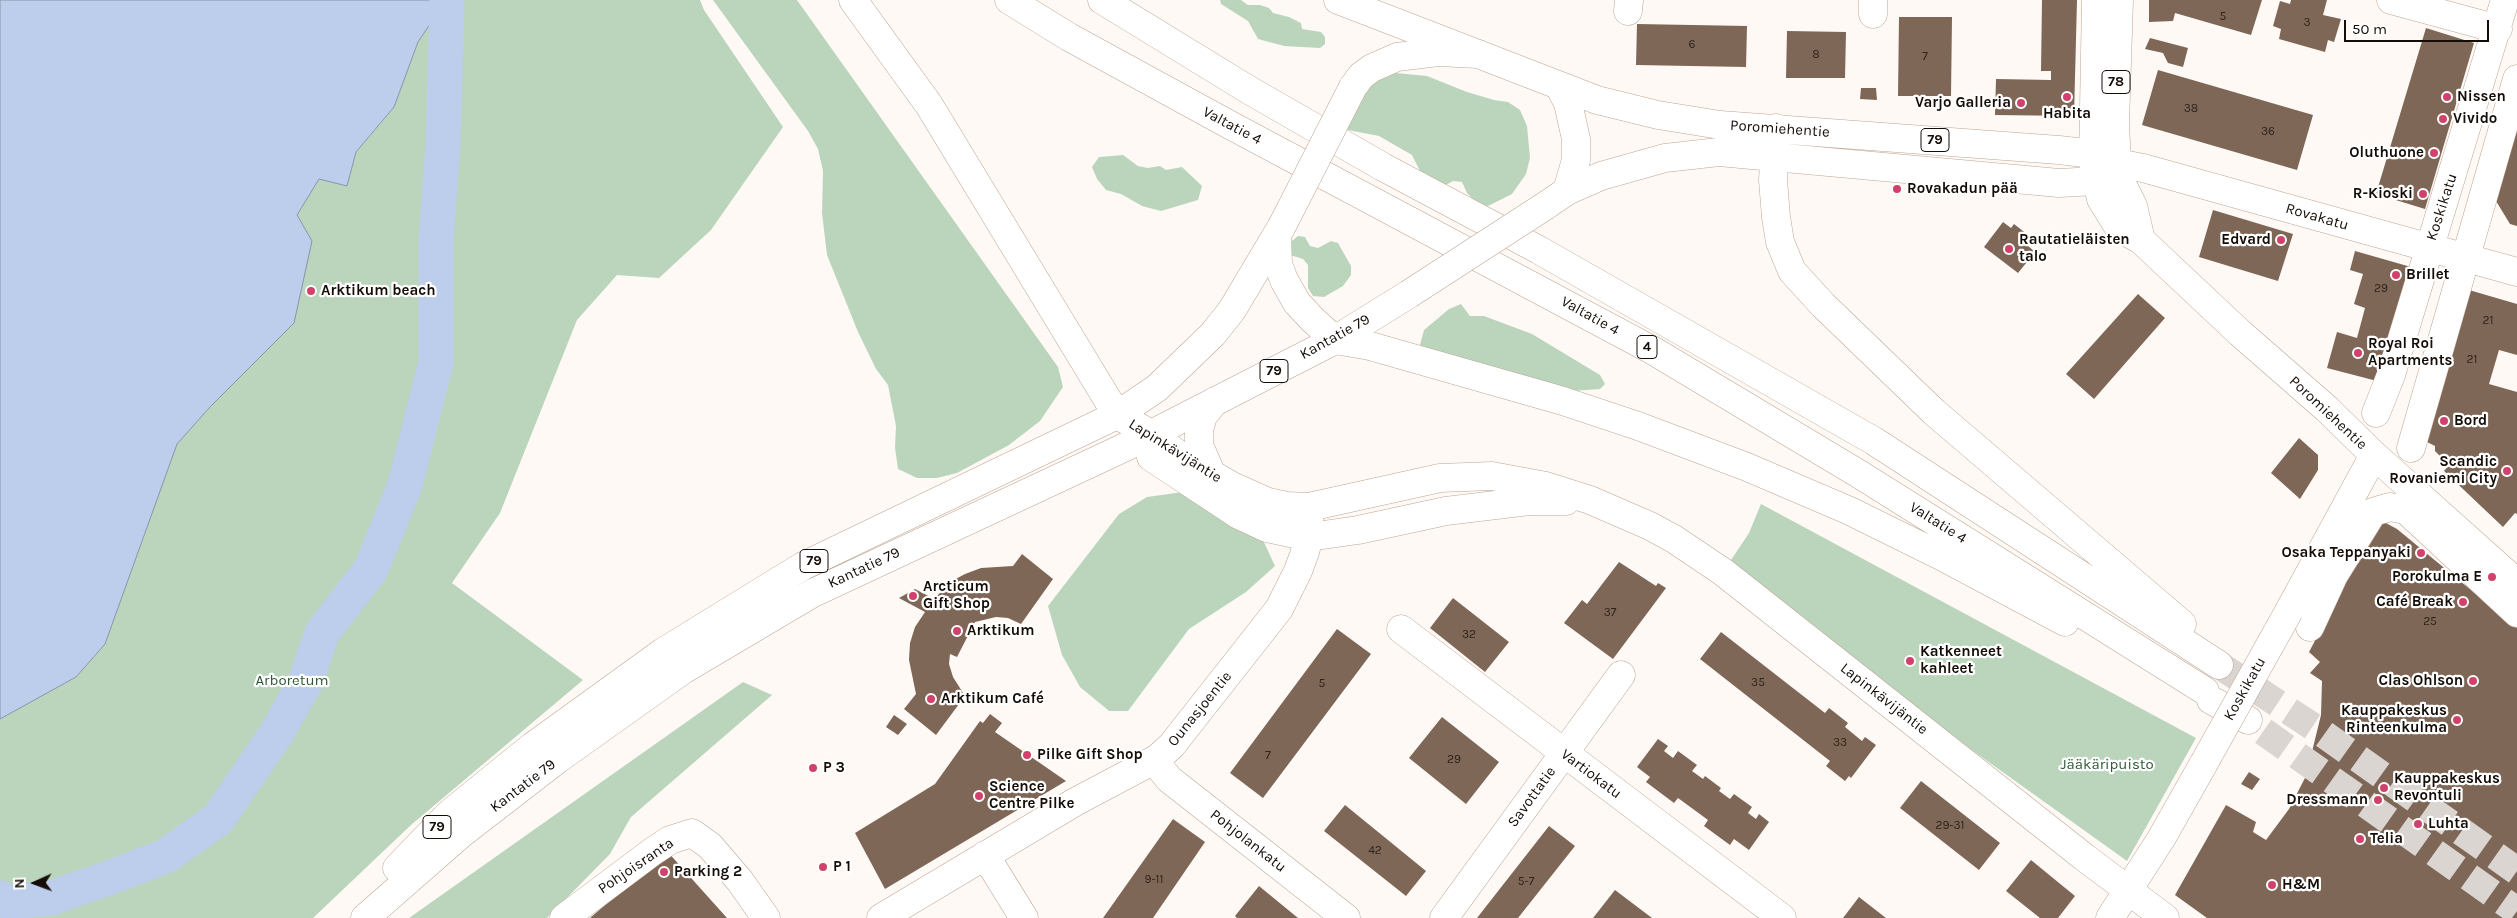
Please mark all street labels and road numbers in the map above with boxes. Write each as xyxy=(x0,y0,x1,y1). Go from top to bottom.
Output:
road number: 78 xyxy=(2102,70,2130,94)
street label: Valtatie 4 xyxy=(1199,103,1265,149)
street label: Poromiehentie xyxy=(1730,117,1830,141)
road number: 79 xyxy=(1921,128,1949,152)
street label: Koskikatu xyxy=(2423,171,2461,243)
street label: Rovakatu xyxy=(2283,199,2351,235)
street label: Valtatie 4 xyxy=(1558,293,1622,339)
street label: Kantatie 79 xyxy=(1297,310,1373,364)
road number: 4 xyxy=(1637,336,1657,358)
road number: 79 xyxy=(1260,360,1288,382)
street label: Poromiehentie xyxy=(2285,372,2371,454)
street label: Lapinkävijäntie xyxy=(1125,415,1225,487)
street label: Valtatie 4 xyxy=(1906,498,1970,548)
street label: Kantatie 79 xyxy=(825,543,903,593)
road number: 79 xyxy=(800,550,828,572)
street label: Koskikatu xyxy=(2220,654,2270,724)
street label: Lapinkävijäntie xyxy=(1837,659,1931,739)
street label: Ounasjoentie xyxy=(1164,668,1236,750)
street label: Vartiokatu xyxy=(1557,745,1625,803)
street label: Kantatie 79 xyxy=(487,756,559,816)
street label: Savottatie xyxy=(1504,763,1560,831)
street label: Pohjolankatu xyxy=(1206,806,1290,876)
road number: 79 xyxy=(423,816,451,839)
street label: Pohjoisranta xyxy=(595,834,677,898)

